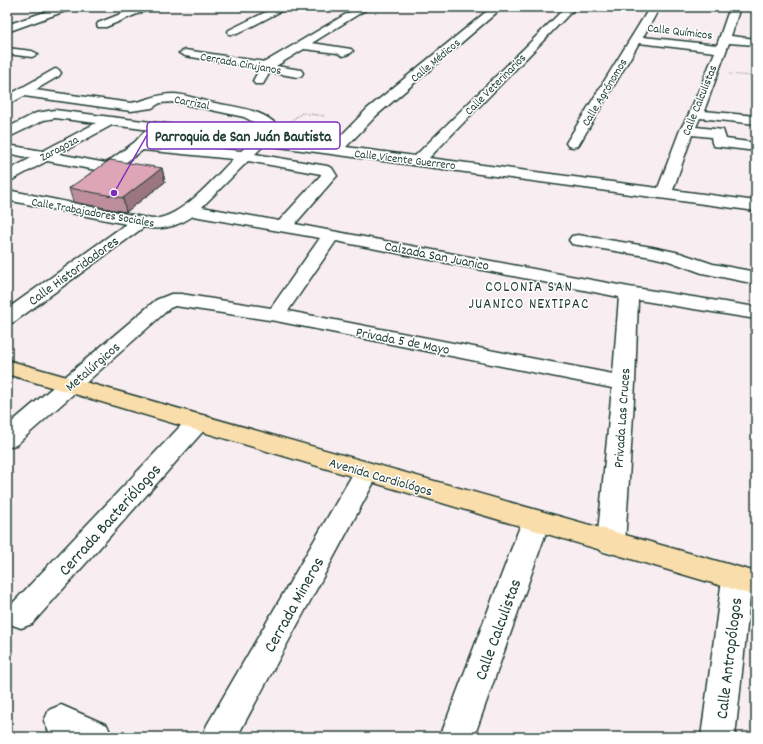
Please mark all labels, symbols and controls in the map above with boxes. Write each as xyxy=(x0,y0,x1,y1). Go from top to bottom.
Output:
street label: Calle Químicos xyxy=(646,20,713,45)
street label: Calle Médicos xyxy=(407,35,465,87)
street label: Cerrada Cirujanos xyxy=(199,49,283,80)
street label: Calle Veterinarios xyxy=(461,50,531,120)
street label: Calle Agrónomos xyxy=(578,56,632,130)
street label: Calle Calculistas xyxy=(678,63,722,138)
street label: Carrizal xyxy=(173,92,211,115)
callout: Parroquia de San Juán Bautista xyxy=(147,122,340,149)
text: Parroquia de San Juán Bautista xyxy=(155,127,332,149)
street label: Zaragoza xyxy=(37,132,82,167)
street label: Calle Vicente Guerrero xyxy=(353,146,456,175)
street label: Calle Trabajadores Sociales xyxy=(30,194,156,233)
street label: Calle Historidadores xyxy=(25,232,124,311)
street label: Calzada San Juanico xyxy=(383,237,491,277)
district label: COLONIA SAN JUANICO NEXTIPAC xyxy=(469,277,589,316)
street label: Privada 5 de Mayo xyxy=(354,323,451,361)
street label: Metalúrgicos xyxy=(61,338,125,397)
street label: Privada Las Cruces xyxy=(610,367,636,469)
street label: Avenida Cardiológos xyxy=(326,454,435,502)
street label: Cerrada Bacteriólogos xyxy=(54,460,168,582)
street label: Cerrada Mineros xyxy=(259,553,332,658)
street label: Calle Calculistas xyxy=(470,576,529,684)
street label: Calle Antropólogos xyxy=(712,596,750,721)

